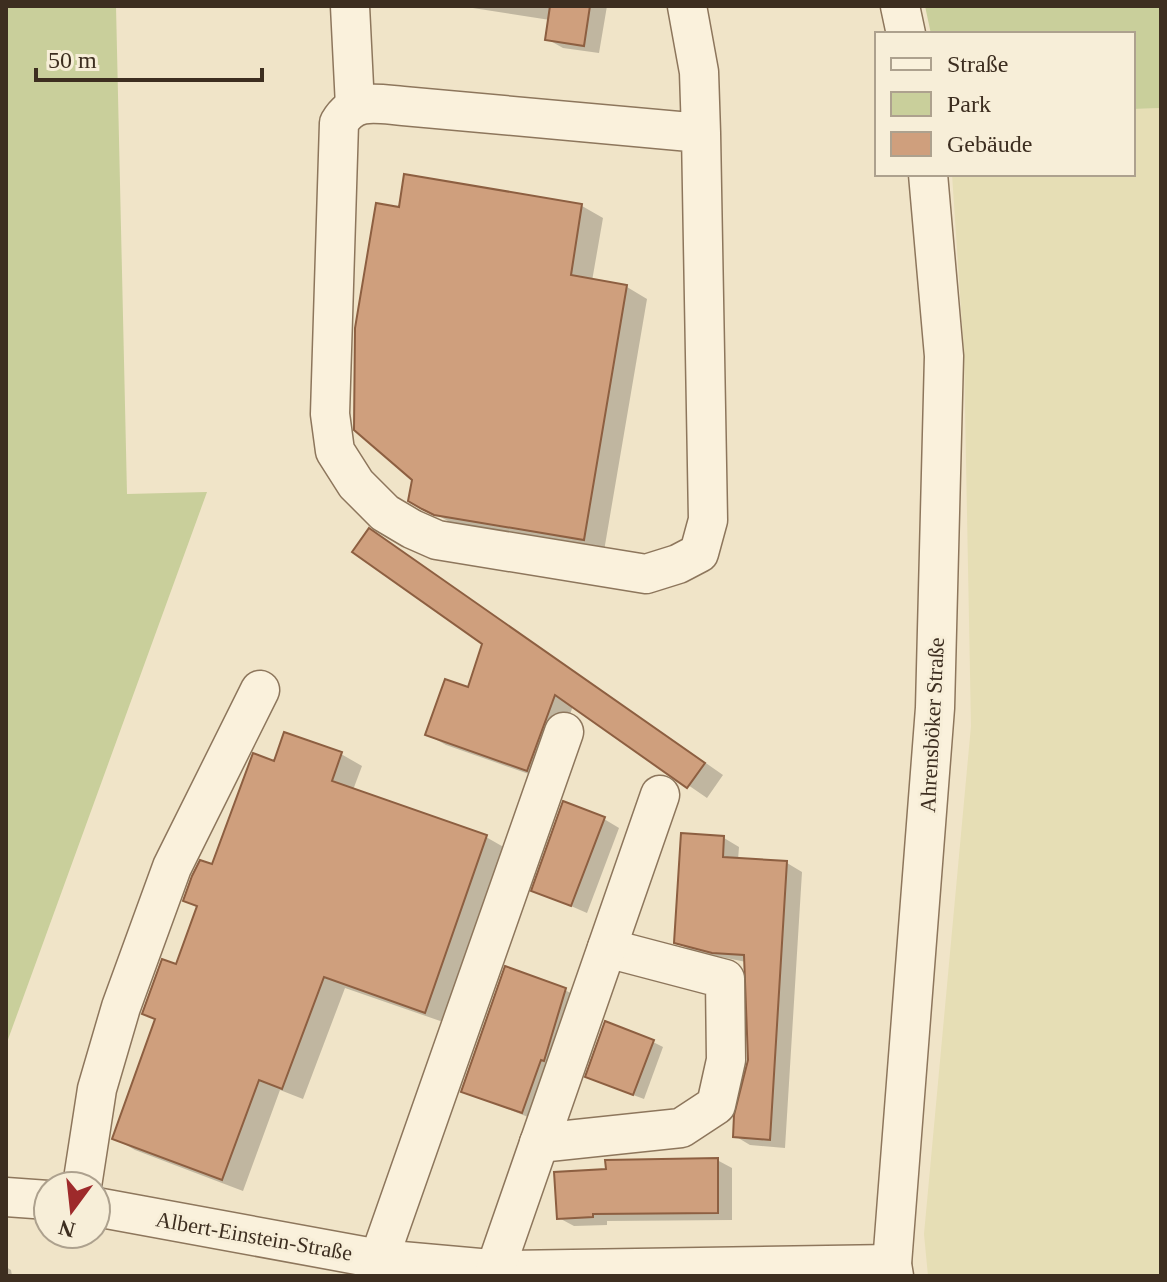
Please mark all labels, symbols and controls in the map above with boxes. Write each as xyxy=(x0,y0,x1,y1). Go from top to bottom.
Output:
scale bar xyxy=(36,32,262,82)
legend xyxy=(875,32,1135,176)
text: 50 m xyxy=(48,47,97,73)
text: Straße xyxy=(947,51,1008,77)
text: Park xyxy=(947,91,991,117)
text: Gebäude xyxy=(947,131,1032,157)
street label: Ahrensböker Straße xyxy=(915,637,949,813)
north arrow xyxy=(32,1170,112,1250)
street label: Albert-Einstein-Straße xyxy=(154,1206,354,1266)
text: N xyxy=(56,1215,78,1243)

